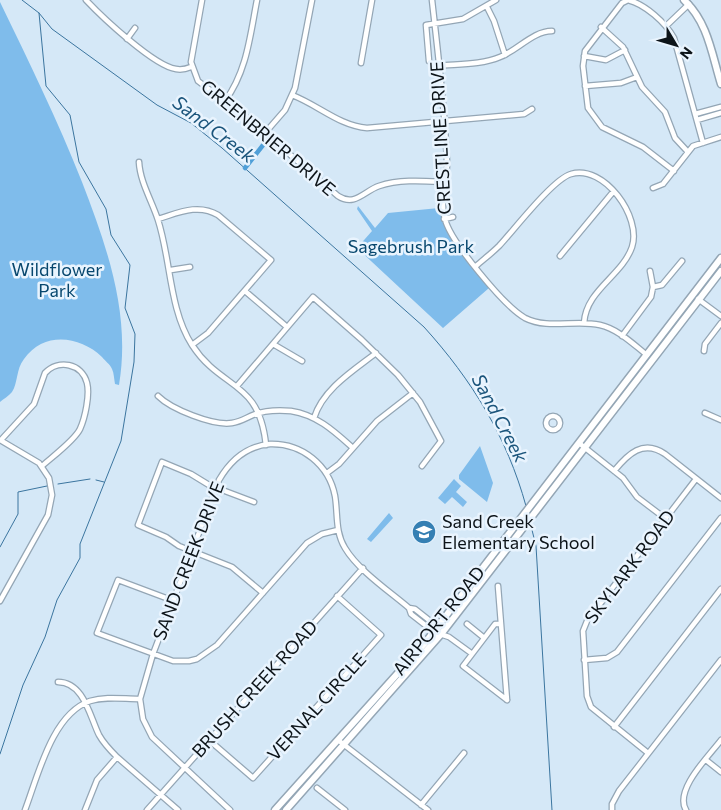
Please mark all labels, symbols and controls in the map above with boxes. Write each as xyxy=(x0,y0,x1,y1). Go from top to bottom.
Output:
north arrow xyxy=(651,20,701,70)
text: N xyxy=(677,44,697,63)
street label: CRESTLINE DRIVE xyxy=(425,61,455,215)
street label: GREENBRIER DRIVE xyxy=(197,75,340,200)
water label: Sand Creek xyxy=(169,90,261,167)
park label: Sagebrush Park xyxy=(348,235,475,257)
park label: Wildflower Park xyxy=(12,258,102,301)
water label: Sand Creek xyxy=(467,369,534,467)
street label: SAND CREEK DRIVE xyxy=(148,478,228,643)
street label: SKYLARK ROAD xyxy=(579,505,679,627)
place label: Sand Creek Elementary School xyxy=(442,510,595,553)
school or university icon: Sand Creek Elementary School xyxy=(411,519,437,545)
street label: AIRPORT ROAD xyxy=(388,561,489,679)
street label: BRUSH CREEK ROAD xyxy=(187,615,322,761)
street label: VERNAL CIRCLE xyxy=(262,648,370,765)

